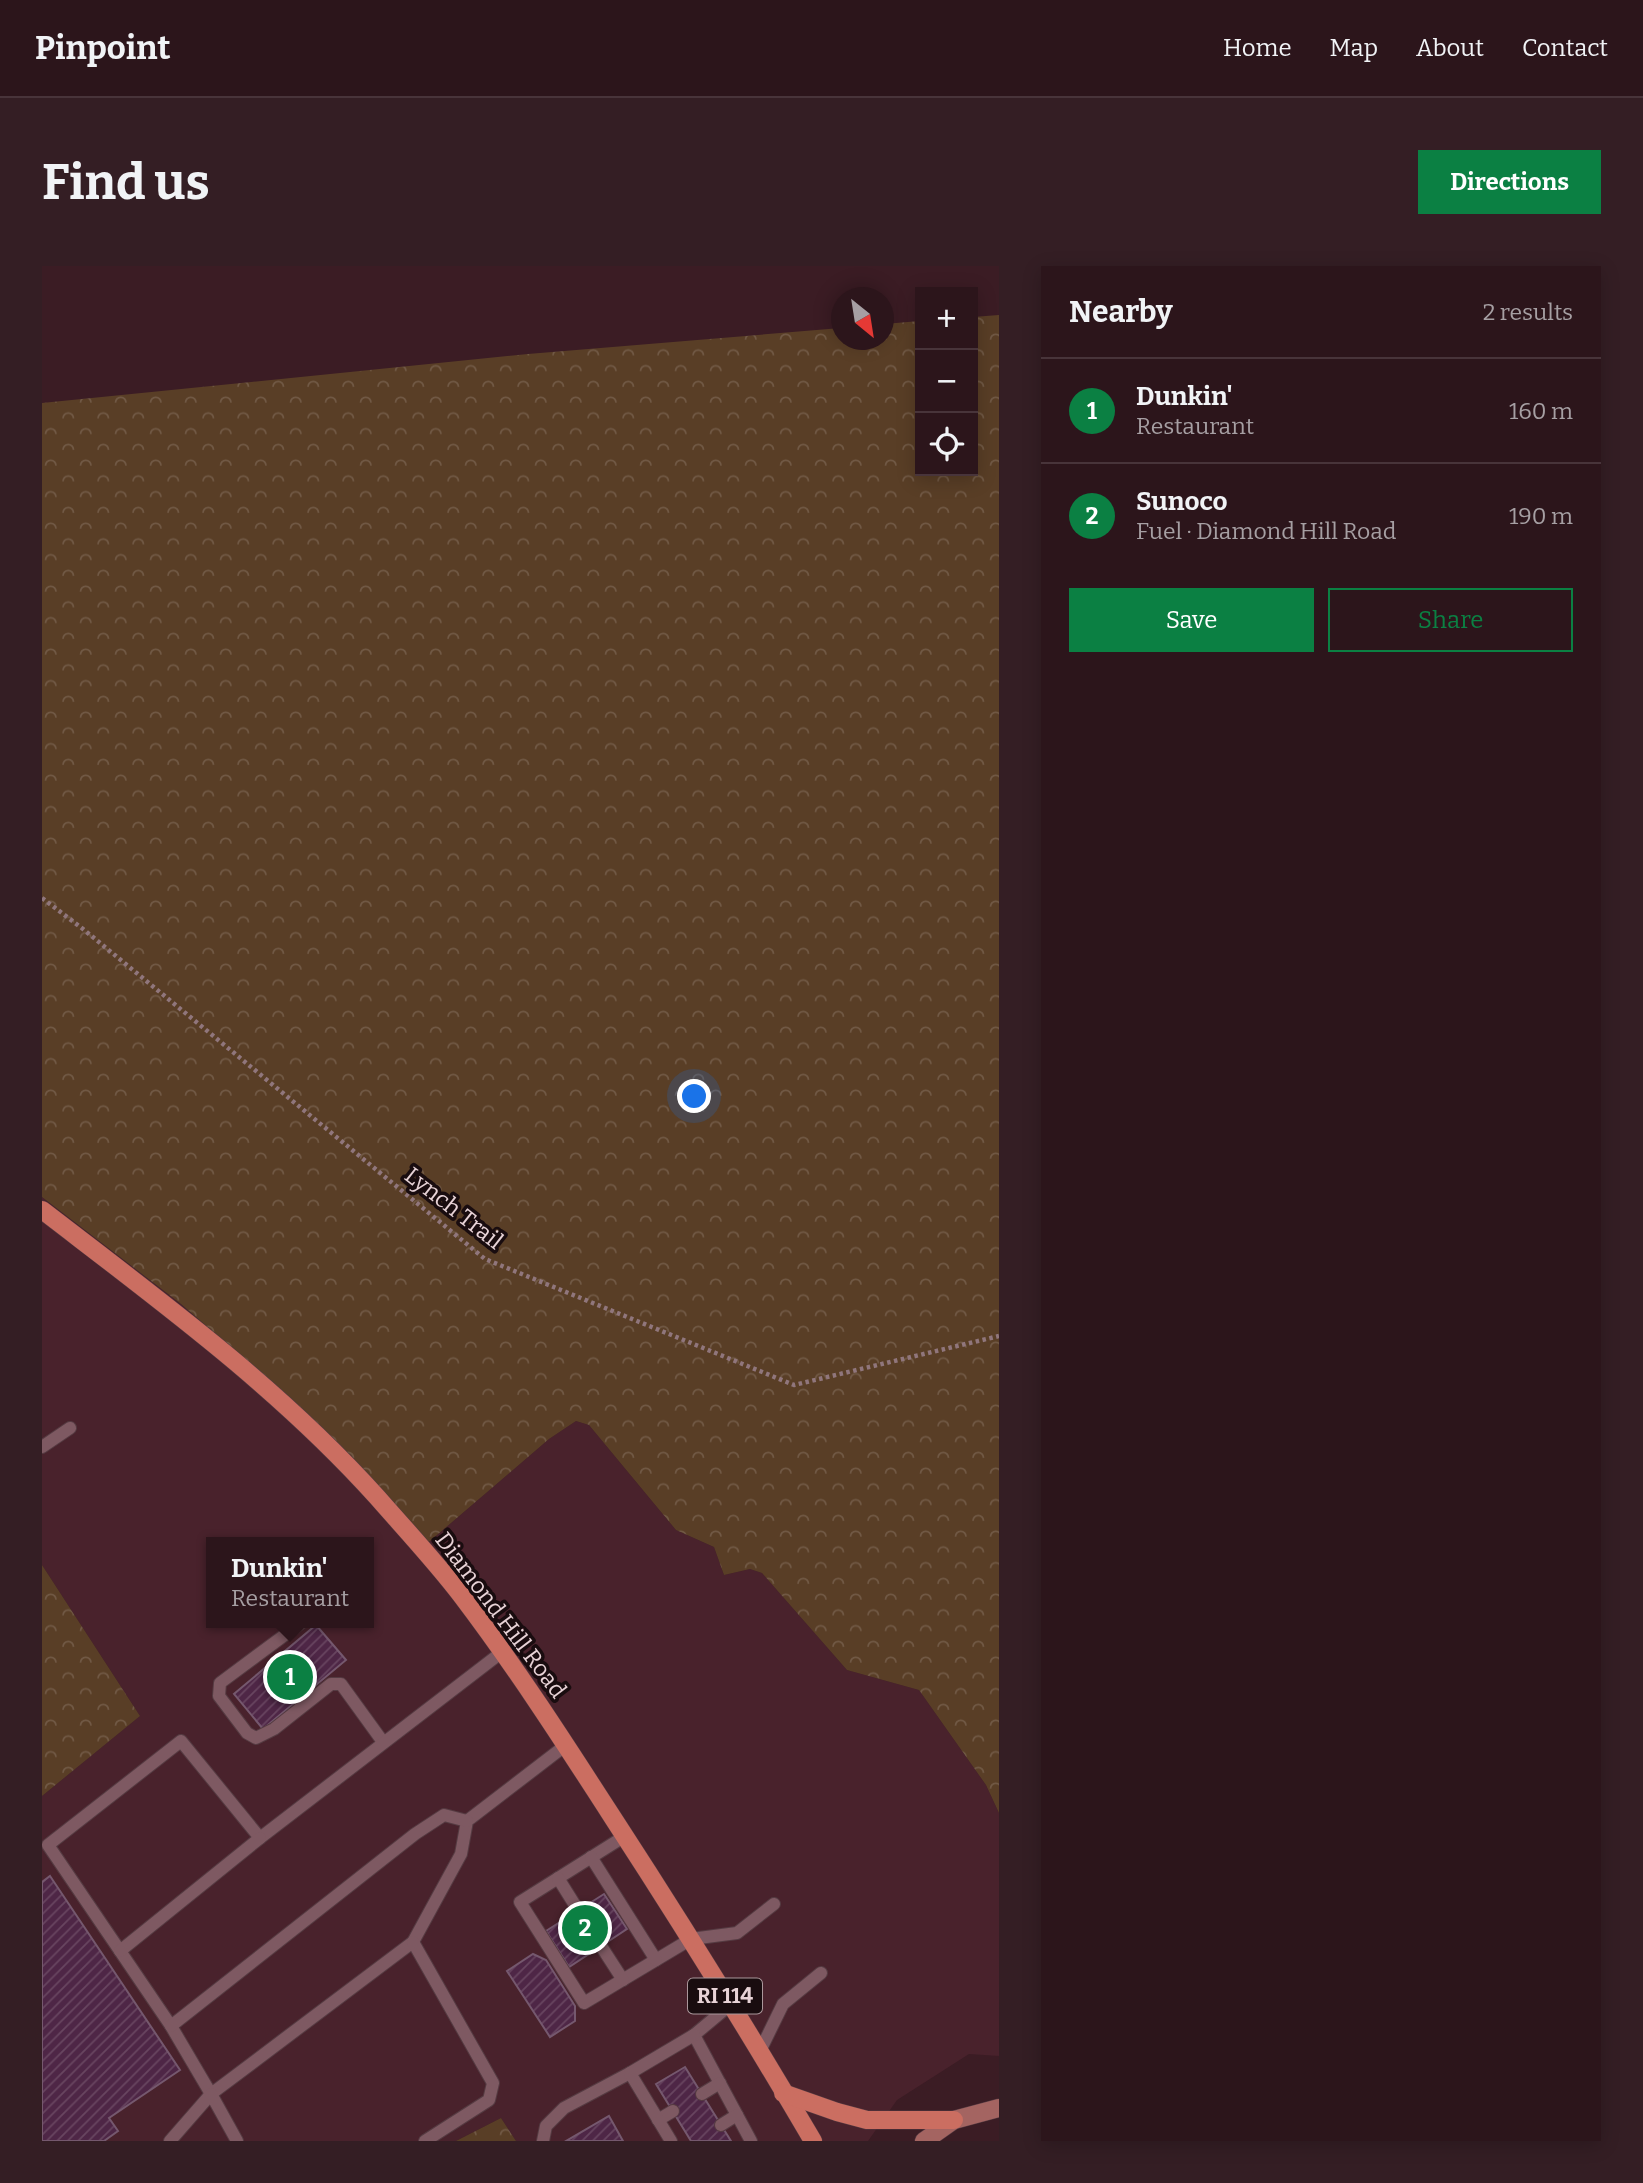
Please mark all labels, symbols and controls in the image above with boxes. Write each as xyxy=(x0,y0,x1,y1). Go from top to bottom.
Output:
text: Pinpoint xyxy=(35,28,171,68)
text: Home xyxy=(1223,34,1292,62)
text: Map xyxy=(1330,34,1378,62)
text: About xyxy=(1416,34,1484,62)
text: Contact xyxy=(1522,34,1608,62)
button: Directions xyxy=(1418,150,1601,214)
text: Find us xyxy=(42,153,210,212)
north arrow xyxy=(831,287,894,350)
map controls xyxy=(915,287,978,476)
button: + xyxy=(915,287,978,350)
text: Nearby xyxy=(1069,294,1173,330)
text: 2 results xyxy=(1483,298,1573,326)
button: − xyxy=(915,350,978,413)
text: Dunkin' xyxy=(1136,381,1233,412)
text: 1 xyxy=(1087,397,1097,425)
text: 160 m xyxy=(1509,397,1573,425)
text: Restaurant xyxy=(1136,412,1254,440)
button: locate xyxy=(915,413,978,476)
text: Sunoco xyxy=(1136,486,1227,517)
text: 2 xyxy=(1086,502,1098,530)
text: 190 m xyxy=(1509,502,1573,530)
text: Fuel · Diamond Hill Road xyxy=(1136,517,1397,545)
button: Save xyxy=(1069,588,1314,652)
button: Share xyxy=(1328,588,1573,652)
your location xyxy=(677,1079,711,1113)
street label: Lynch Trail xyxy=(399,1161,509,1255)
street label: Diamond Hill Road xyxy=(430,1527,573,1704)
popup xyxy=(206,1537,374,1628)
text: Dunkin' xyxy=(231,1553,328,1584)
text: Restaurant xyxy=(231,1584,349,1612)
pin: 1 xyxy=(267,1651,313,1703)
pin: 2 xyxy=(562,1902,608,1954)
road number: RI 114 xyxy=(688,1978,762,2014)

